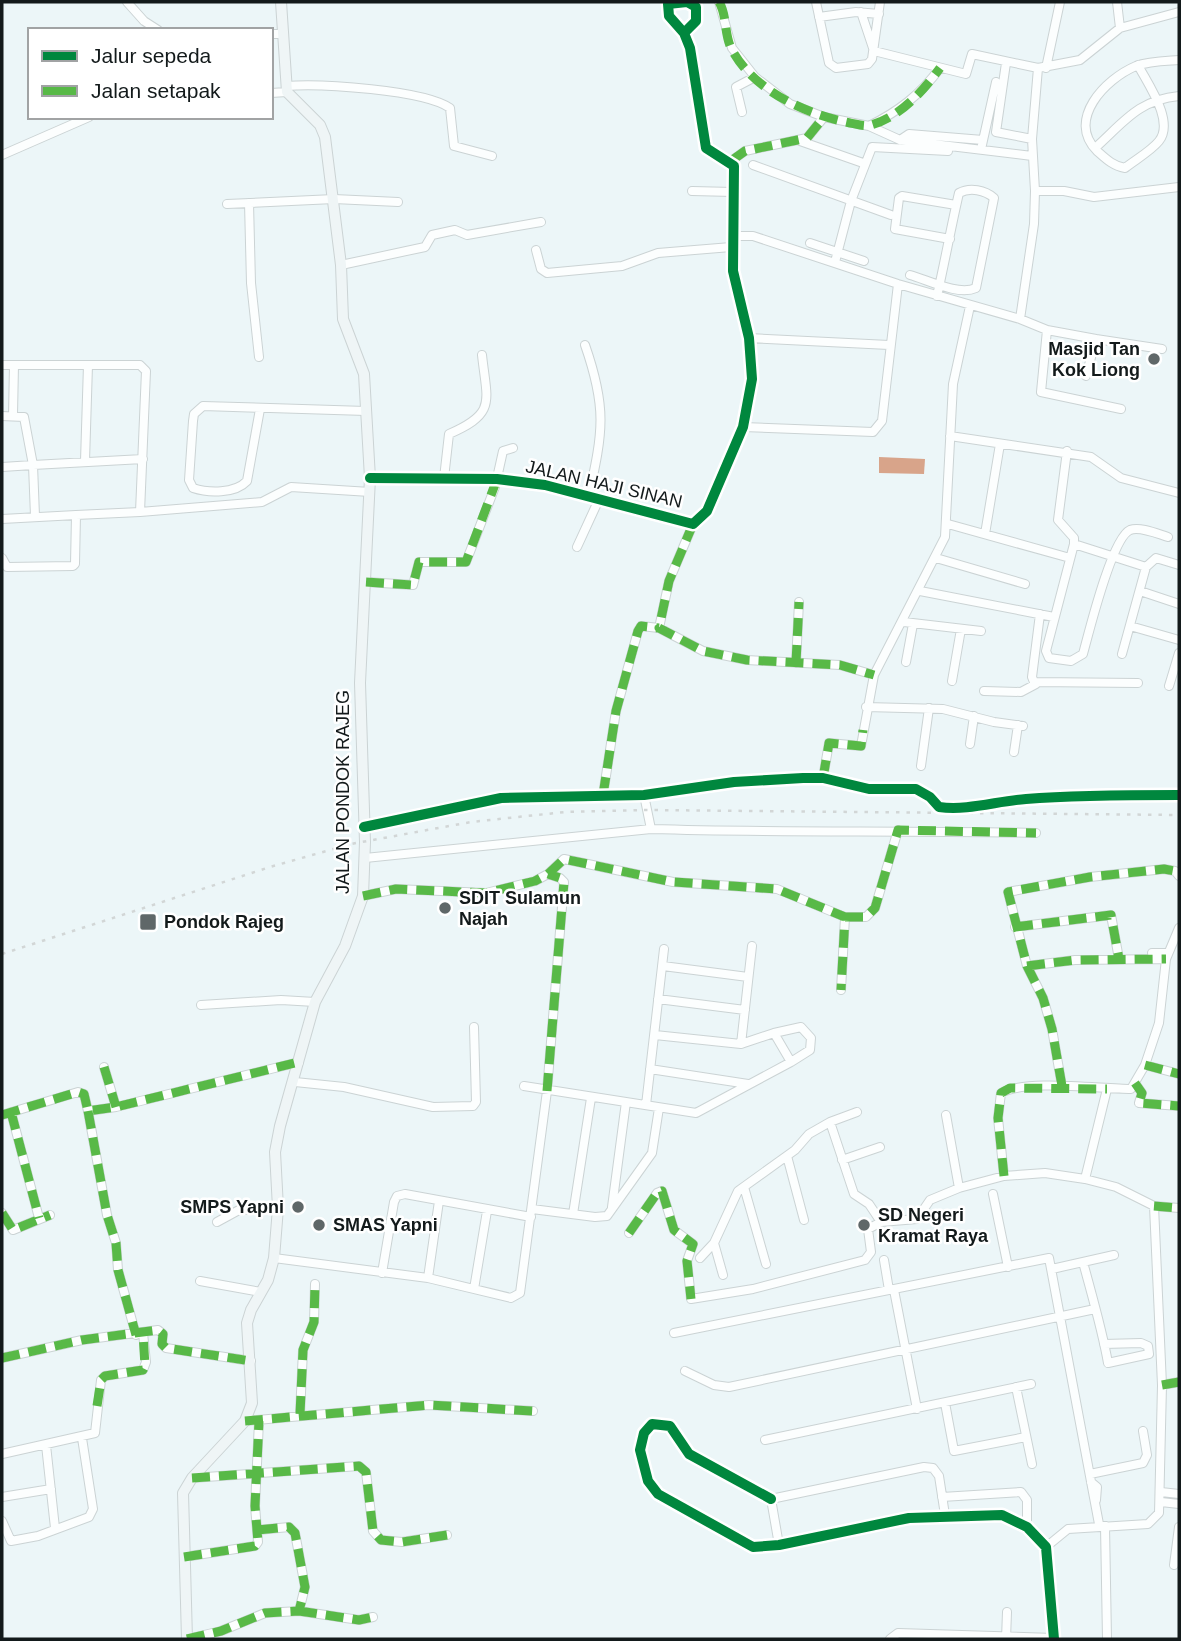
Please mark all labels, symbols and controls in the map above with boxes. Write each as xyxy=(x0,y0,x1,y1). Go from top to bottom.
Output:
legend xyxy=(28,28,273,119)
text: Jalur sepeda xyxy=(91,44,212,67)
text: Jalan setapak xyxy=(91,79,221,102)
place label: Masjid Tan Kok Liong xyxy=(1048,339,1140,380)
marker: Masjid Tan Kok Liong xyxy=(1146,351,1162,367)
street label: JALAN HAJI SINAN xyxy=(524,456,684,512)
street label: JALAN PONDOK RAJEG xyxy=(333,690,353,894)
place label: SDIT Sulamun Najah xyxy=(459,888,581,929)
marker: SDIT Sulamun Najah xyxy=(437,900,453,916)
marker: Pondok Rajeg xyxy=(138,912,158,932)
place label: Pondok Rajeg xyxy=(164,912,284,932)
place label: SMPS Yapni xyxy=(180,1197,284,1217)
marker: SMPS Yapni xyxy=(290,1199,306,1215)
place label: SD Negeri Kramat Raya xyxy=(878,1205,989,1246)
place label: SMAS Yapni xyxy=(333,1215,438,1235)
marker: SMAS Yapni xyxy=(311,1217,327,1233)
marker: SD Negeri Kramat Raya xyxy=(856,1217,872,1233)

